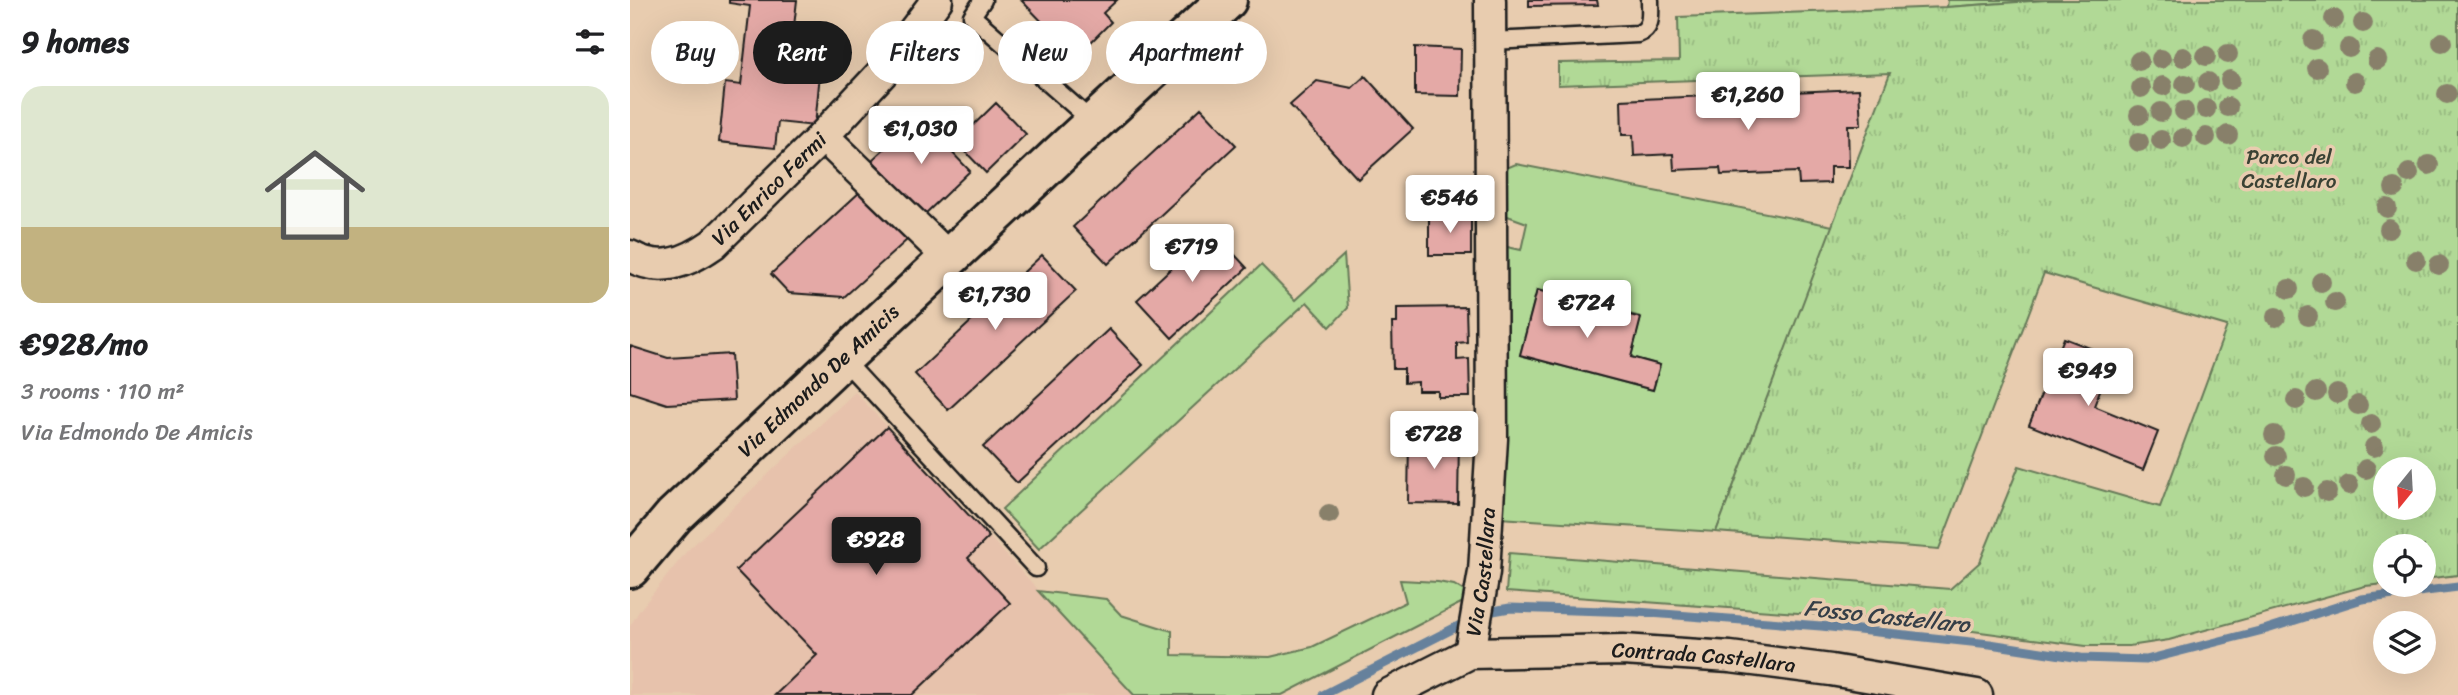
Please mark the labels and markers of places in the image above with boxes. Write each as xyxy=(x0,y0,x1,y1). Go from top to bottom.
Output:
pin: €1,260 xyxy=(1691,72,1805,132)
pin: €1,030 xyxy=(864,106,978,166)
pin: €546 xyxy=(1409,176,1491,235)
pin: €719 xyxy=(1151,224,1233,284)
pin: €1,730 xyxy=(938,272,1052,332)
pin: €724 xyxy=(1546,280,1628,340)
pin: €949 xyxy=(2047,348,2129,408)
pin: €728 xyxy=(1393,412,1475,471)
pin: €928 xyxy=(835,518,917,577)

